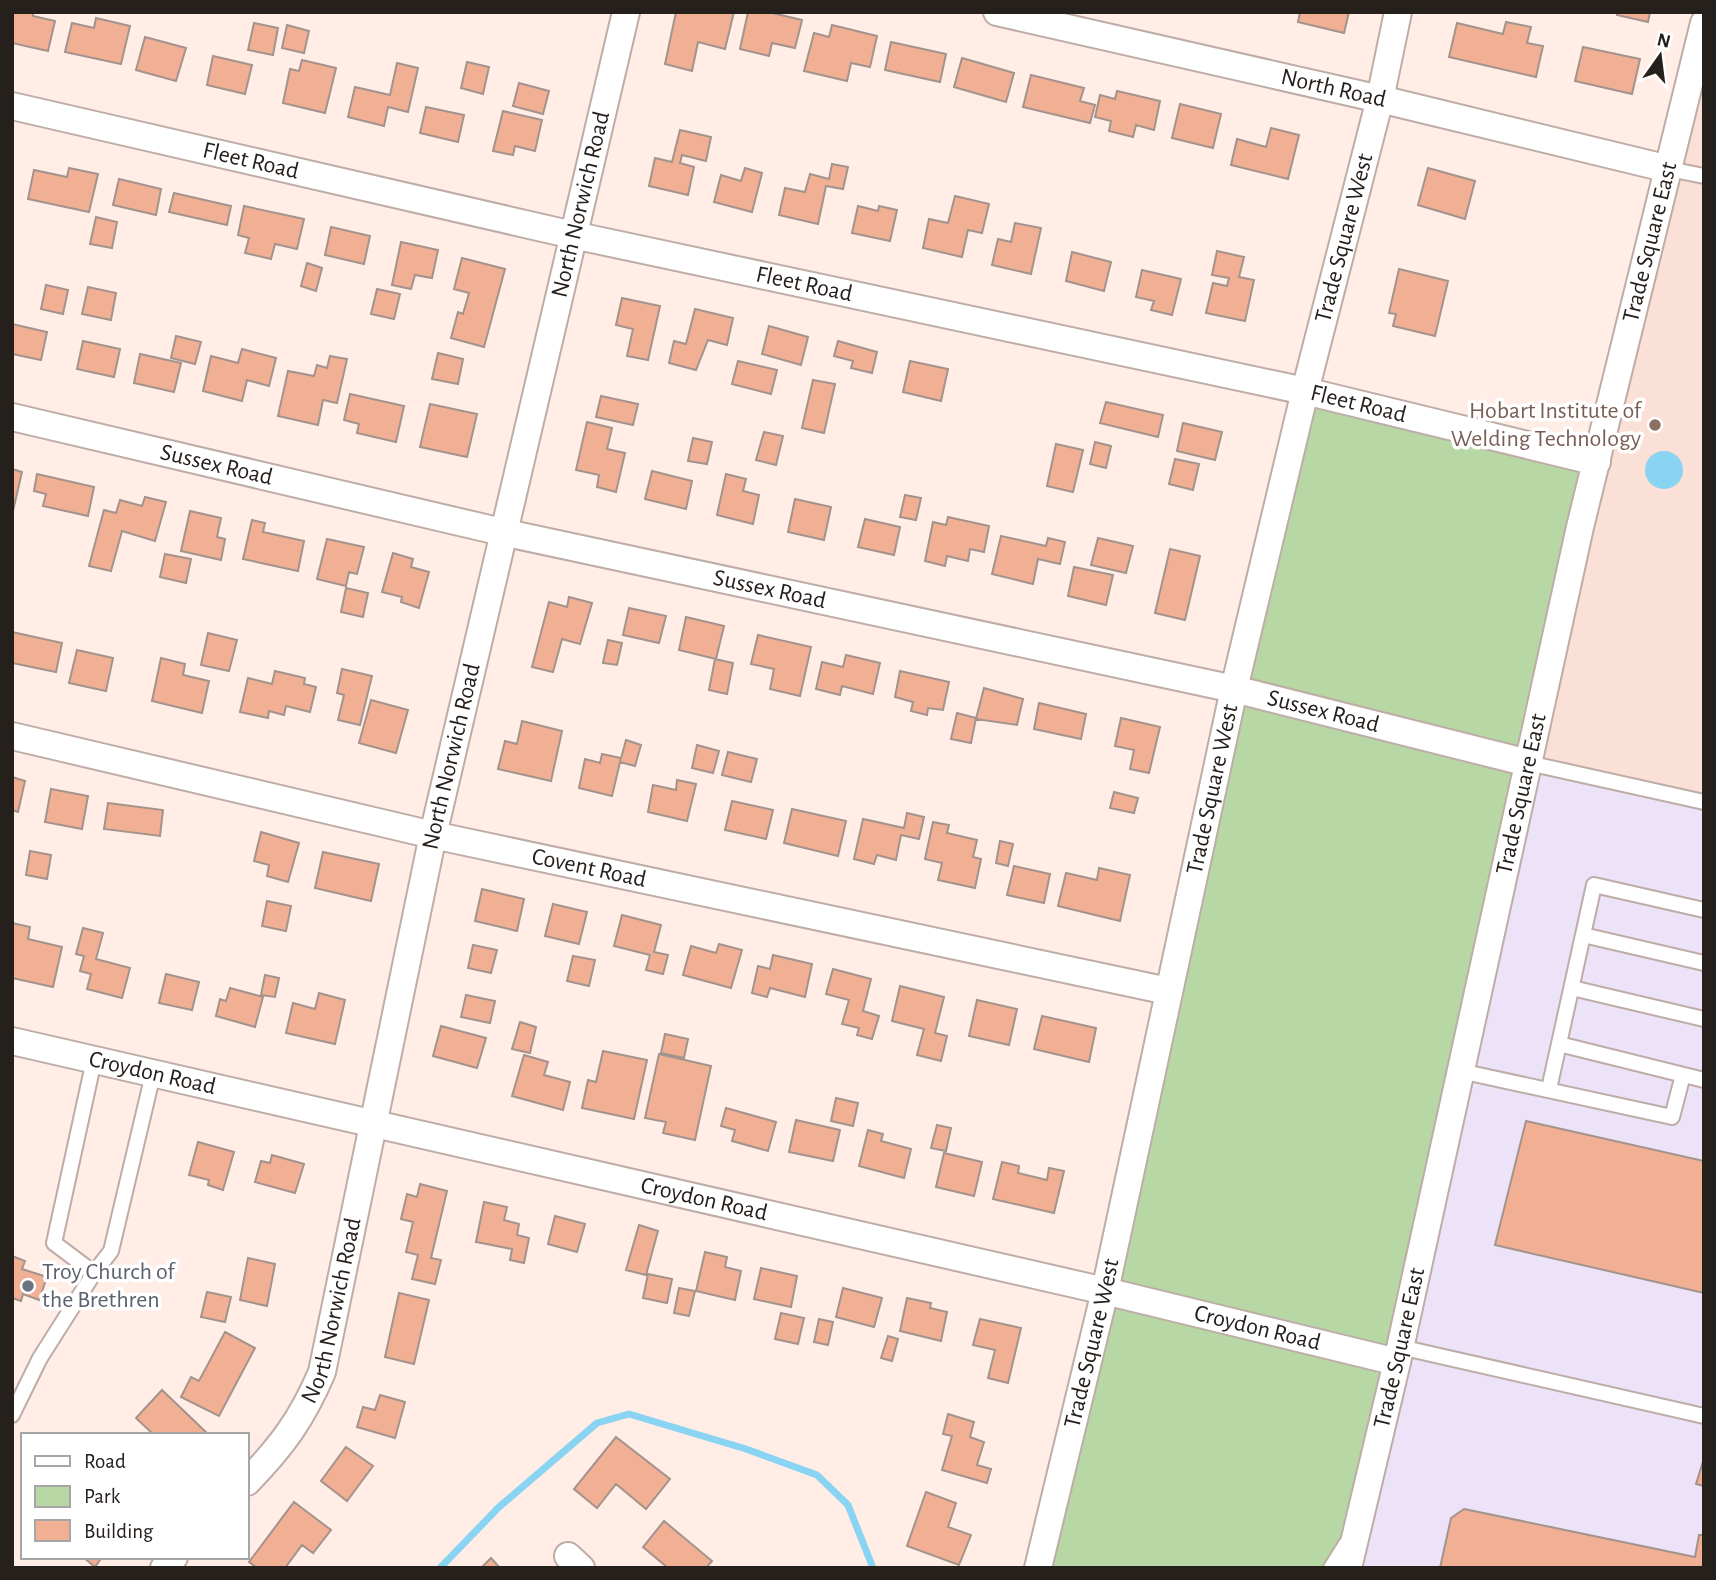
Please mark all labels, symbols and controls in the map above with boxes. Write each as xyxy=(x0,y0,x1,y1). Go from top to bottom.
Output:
north arrow xyxy=(1625,21,1695,91)
text: N xyxy=(1655,30,1672,52)
street label: North Road xyxy=(1279,65,1388,112)
street label: North Norwich Road xyxy=(547,109,614,300)
street label: Fleet Road xyxy=(200,138,301,184)
street label: Trade Square West xyxy=(1311,151,1378,325)
street label: Trade Square East xyxy=(1619,159,1681,325)
street label: Fleet Road xyxy=(754,262,855,306)
street label: Fleet Road xyxy=(1308,381,1409,427)
place label: Hobart Institute of Welding Technology xyxy=(1451,399,1643,451)
marker: Hobart Institute of Welding Technology xyxy=(1647,417,1663,433)
street label: Sussex Road xyxy=(158,440,275,490)
street label: Sussex Road xyxy=(711,566,828,613)
street label: North Norwich Road xyxy=(418,661,485,852)
street label: Sussex Road xyxy=(1265,686,1382,737)
street label: Trade Square West xyxy=(1183,702,1242,877)
street label: Trade Square East xyxy=(1492,711,1551,877)
street label: Covent Road xyxy=(530,844,648,892)
street label: Croydon Road xyxy=(87,1047,218,1099)
street label: Croydon Road xyxy=(638,1173,770,1225)
street label: North Norwich Road xyxy=(297,1216,366,1408)
street label: Trade Square West xyxy=(1060,1256,1124,1431)
place label: Troy Church of the Brethren xyxy=(42,1260,176,1312)
street label: Trade Square East xyxy=(1370,1265,1429,1431)
marker: Troy Church of the Brethren xyxy=(20,1278,36,1294)
street label: Croydon Road xyxy=(1192,1301,1323,1355)
legend xyxy=(21,1433,248,1559)
text: Road xyxy=(84,1451,126,1472)
text: Park xyxy=(84,1486,121,1507)
text: Building xyxy=(84,1521,154,1542)

